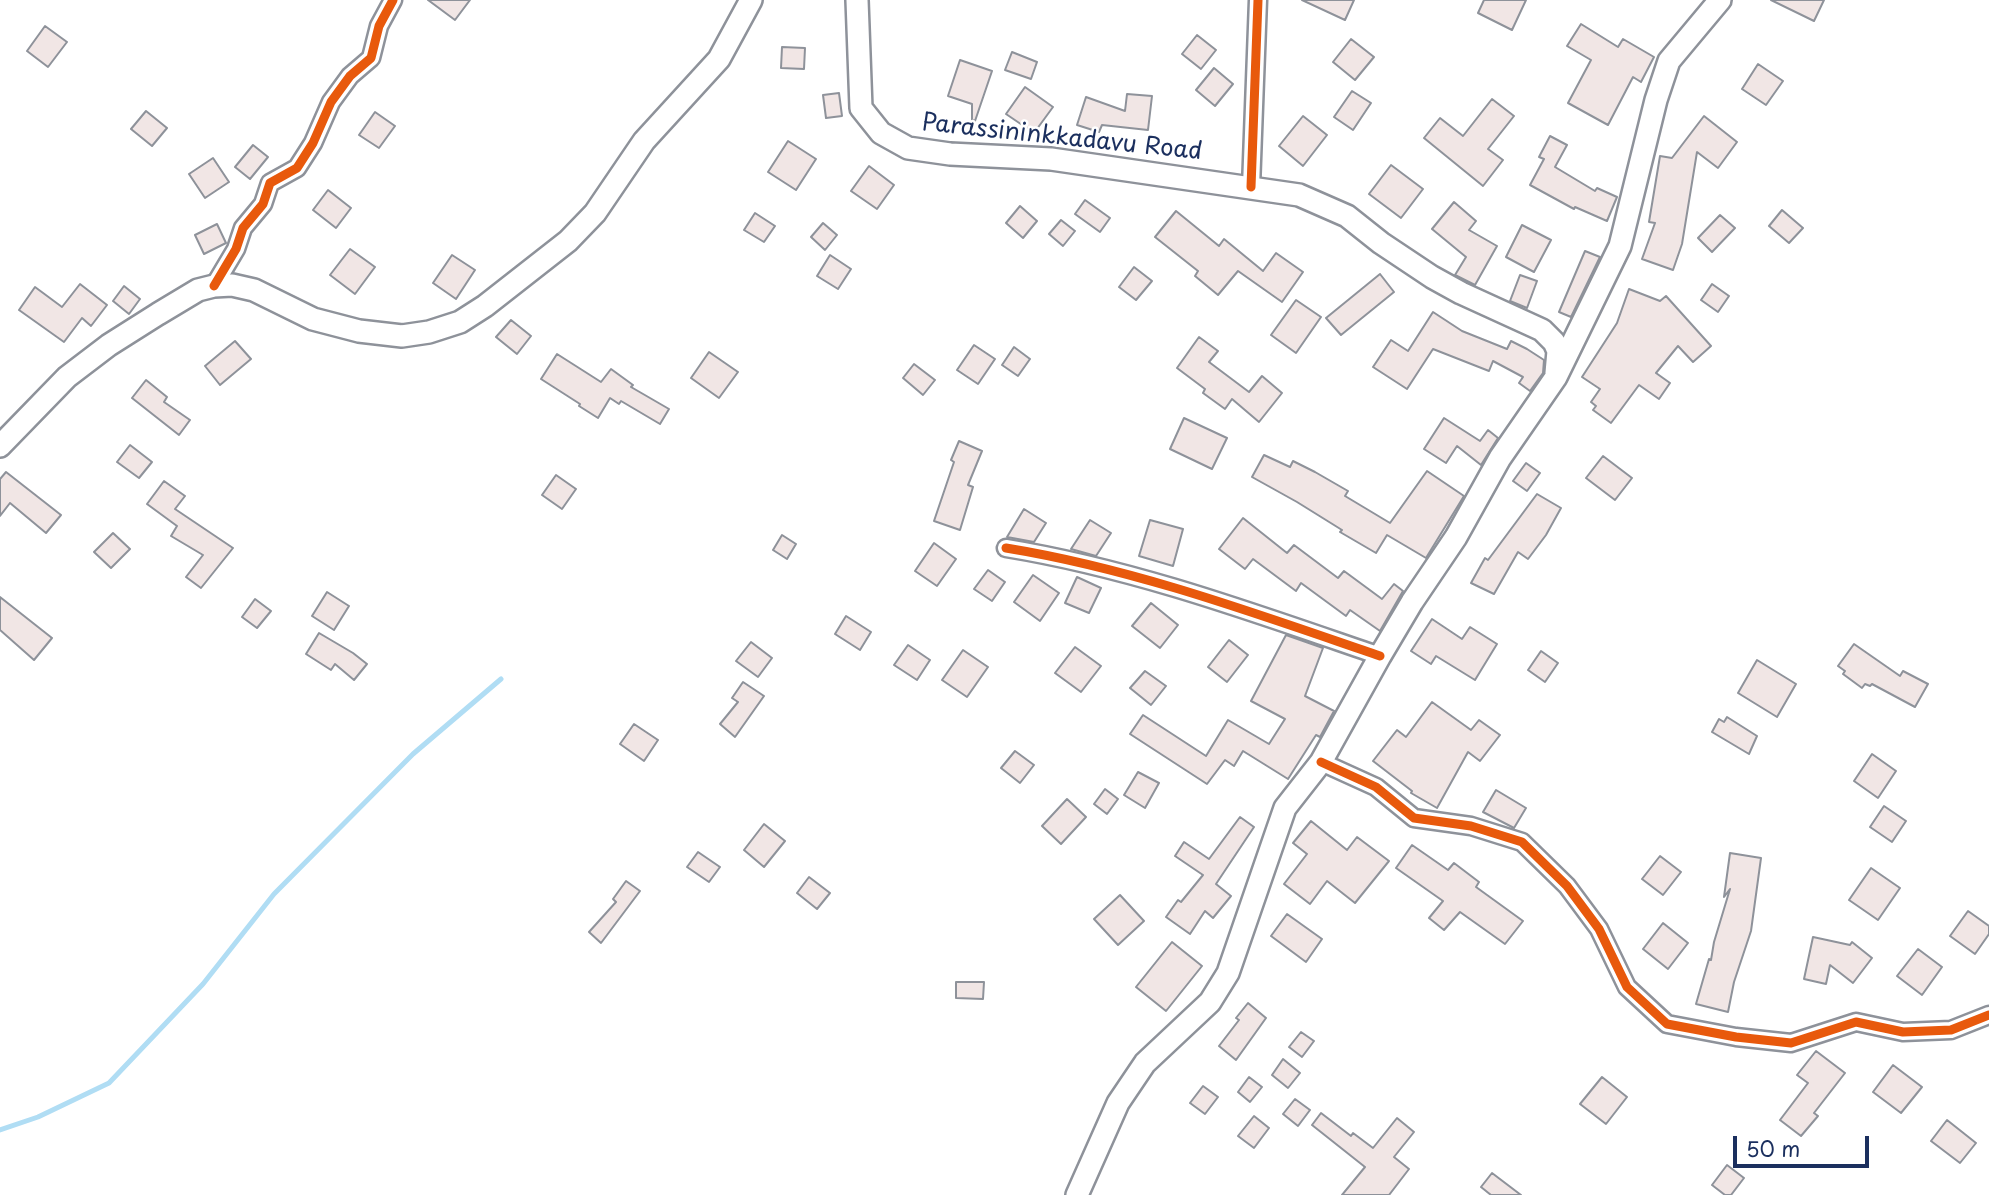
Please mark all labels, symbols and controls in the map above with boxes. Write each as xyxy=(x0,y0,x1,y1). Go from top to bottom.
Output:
street label: Parassininkkadavu Road xyxy=(920,109,1204,167)
scale bar xyxy=(1737,1122,1874,1166)
text: 50 m xyxy=(1746,1132,1800,1164)

